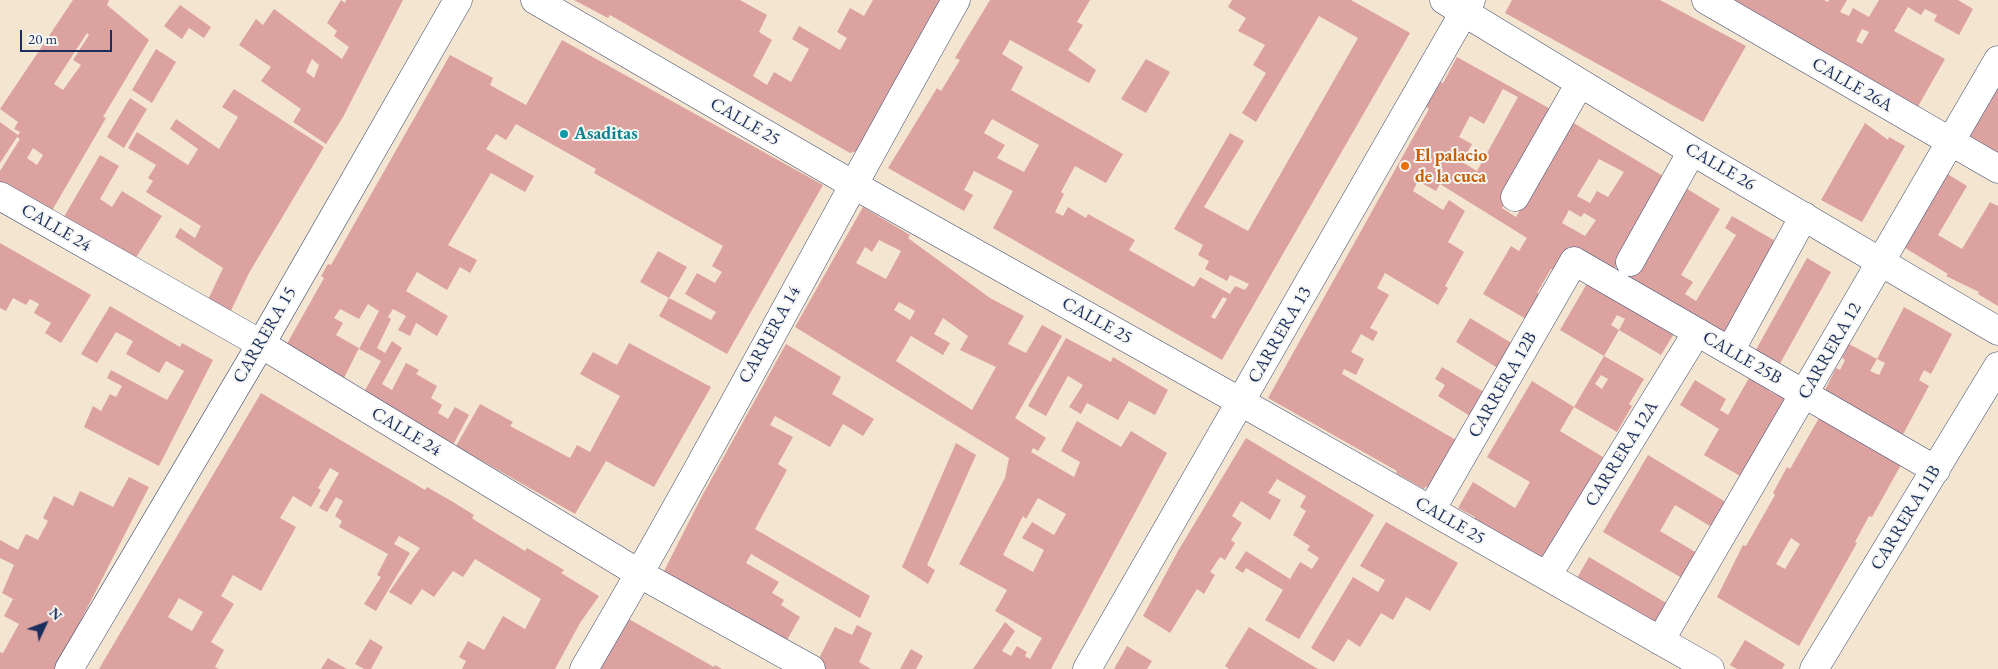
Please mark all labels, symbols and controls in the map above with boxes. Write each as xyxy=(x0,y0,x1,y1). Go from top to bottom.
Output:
scale bar xyxy=(22,20,115,52)
text: 20 m xyxy=(28,29,57,48)
street label: CALLE 26A xyxy=(1808,53,1896,117)
street label: CALLE 25 xyxy=(706,93,784,151)
place label: Asaditas xyxy=(574,123,638,145)
marker: Asaditas xyxy=(558,128,570,140)
street label: CALLE 26 xyxy=(1681,138,1759,196)
place label: El palacio de la cuca xyxy=(1415,145,1487,188)
marker: El palacio de la cuca xyxy=(1399,160,1411,172)
street label: CALLE 24 xyxy=(17,199,95,257)
street label: CARRERA 15 xyxy=(229,283,301,387)
street label: CARRERA 14 xyxy=(734,283,806,387)
street label: CARRERA 13 xyxy=(1244,283,1316,387)
street label: CALLE 25 xyxy=(1058,293,1136,349)
street label: CARRERA 12 xyxy=(1794,299,1866,403)
street label: CALLE 25B xyxy=(1699,327,1785,389)
street label: CARRERA 12B xyxy=(1464,328,1542,442)
street label: CARRERA 12A xyxy=(1581,397,1663,511)
street label: CALLE 24 xyxy=(367,403,445,461)
street label: CARRERA 11B xyxy=(1866,462,1946,574)
street label: CALLE 25 xyxy=(1411,492,1489,550)
north arrow xyxy=(20,599,70,649)
text: N xyxy=(46,603,66,624)

